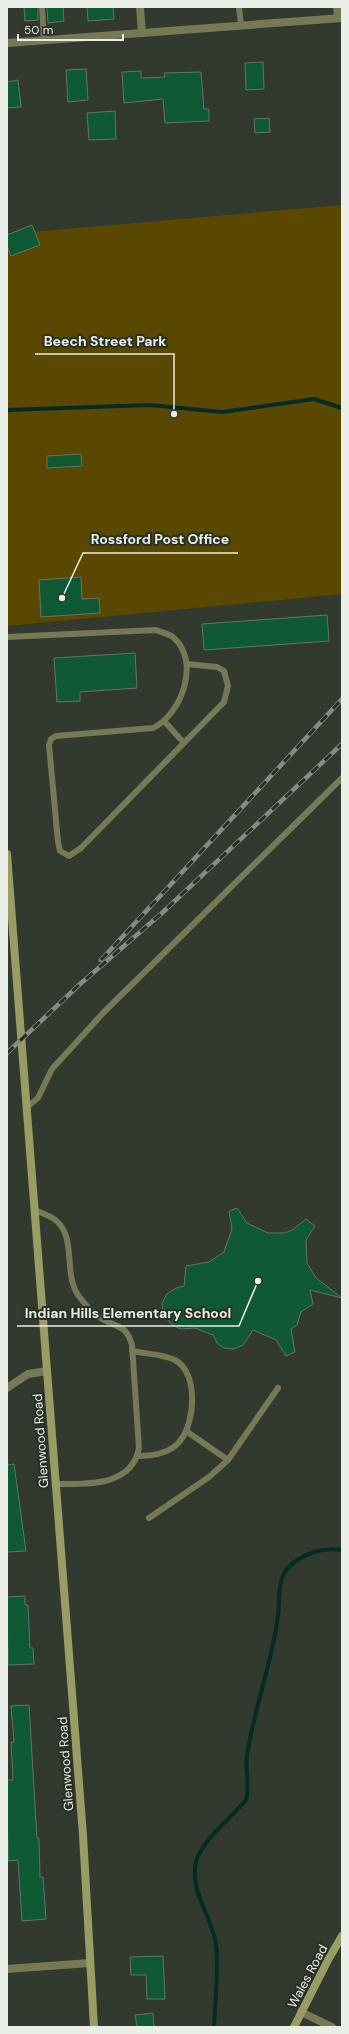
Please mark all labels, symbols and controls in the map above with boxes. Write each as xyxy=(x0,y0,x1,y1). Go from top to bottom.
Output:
scale bar xyxy=(18,16,123,42)
text: 50 m xyxy=(24,22,53,38)
callout: Beech Street Park xyxy=(35,328,174,354)
text: Beech Street Park xyxy=(44,332,166,350)
callout: Rossford Post Office xyxy=(83,527,238,553)
text: Rossford Post Office xyxy=(91,530,229,548)
callout: Indian Hills Elementary School xyxy=(17,1300,239,1326)
text: Indian Hills Elementary School xyxy=(25,1304,231,1322)
street label: Glenwood Road xyxy=(29,1393,52,1489)
street label: Glenwood Road xyxy=(54,1716,77,1812)
street label: Wales Road xyxy=(284,1942,331,2011)

